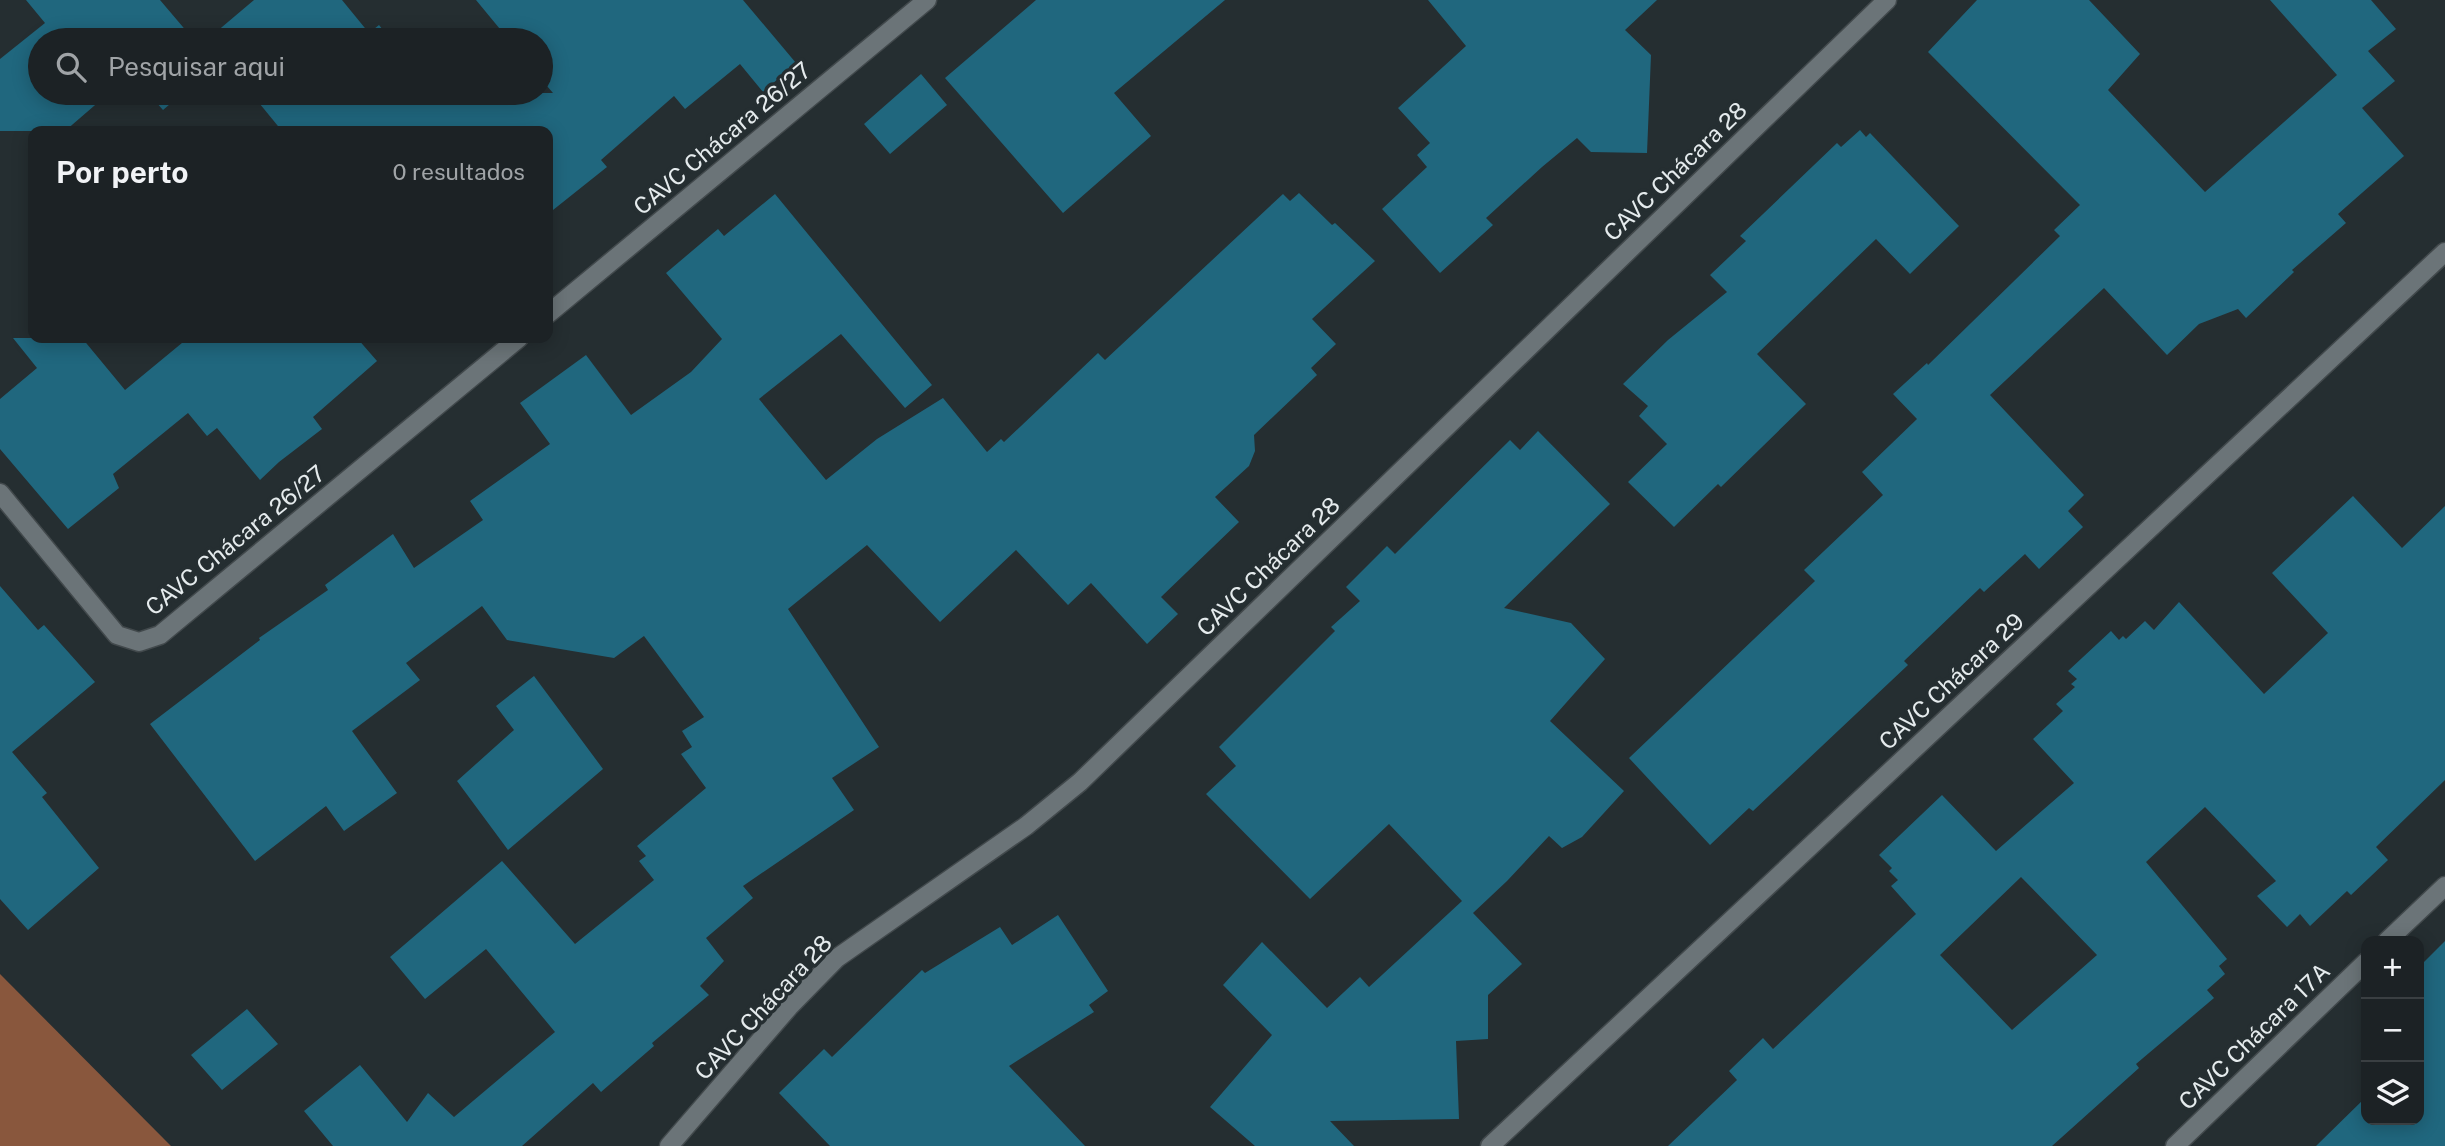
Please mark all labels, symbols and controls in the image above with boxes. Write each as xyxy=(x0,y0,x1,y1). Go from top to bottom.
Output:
search box xyxy=(28,28,553,105)
icon: search xyxy=(52,48,90,86)
text: Pesquisar aqui xyxy=(108,51,285,82)
street label: CAVC Chácara 26/27 xyxy=(628,56,816,220)
street label: CAVC Chácara 28 xyxy=(1598,96,1752,246)
text: Por perto xyxy=(56,154,188,190)
text: 0 resultados xyxy=(392,158,525,185)
street label: CAVC Chácara 26/27 xyxy=(140,459,330,621)
street label: CAVC Chácara 28 xyxy=(1191,491,1345,641)
street label: CAVC Chácara 29 xyxy=(1873,607,2029,755)
street label: CAVC Chácara 28 xyxy=(689,929,837,1085)
map controls xyxy=(2361,936,2424,1125)
button: + xyxy=(2361,936,2424,999)
street label: CAVC Chácara 17A xyxy=(2173,957,2335,1115)
button: − xyxy=(2361,999,2424,1062)
button: layers xyxy=(2361,1062,2424,1125)

